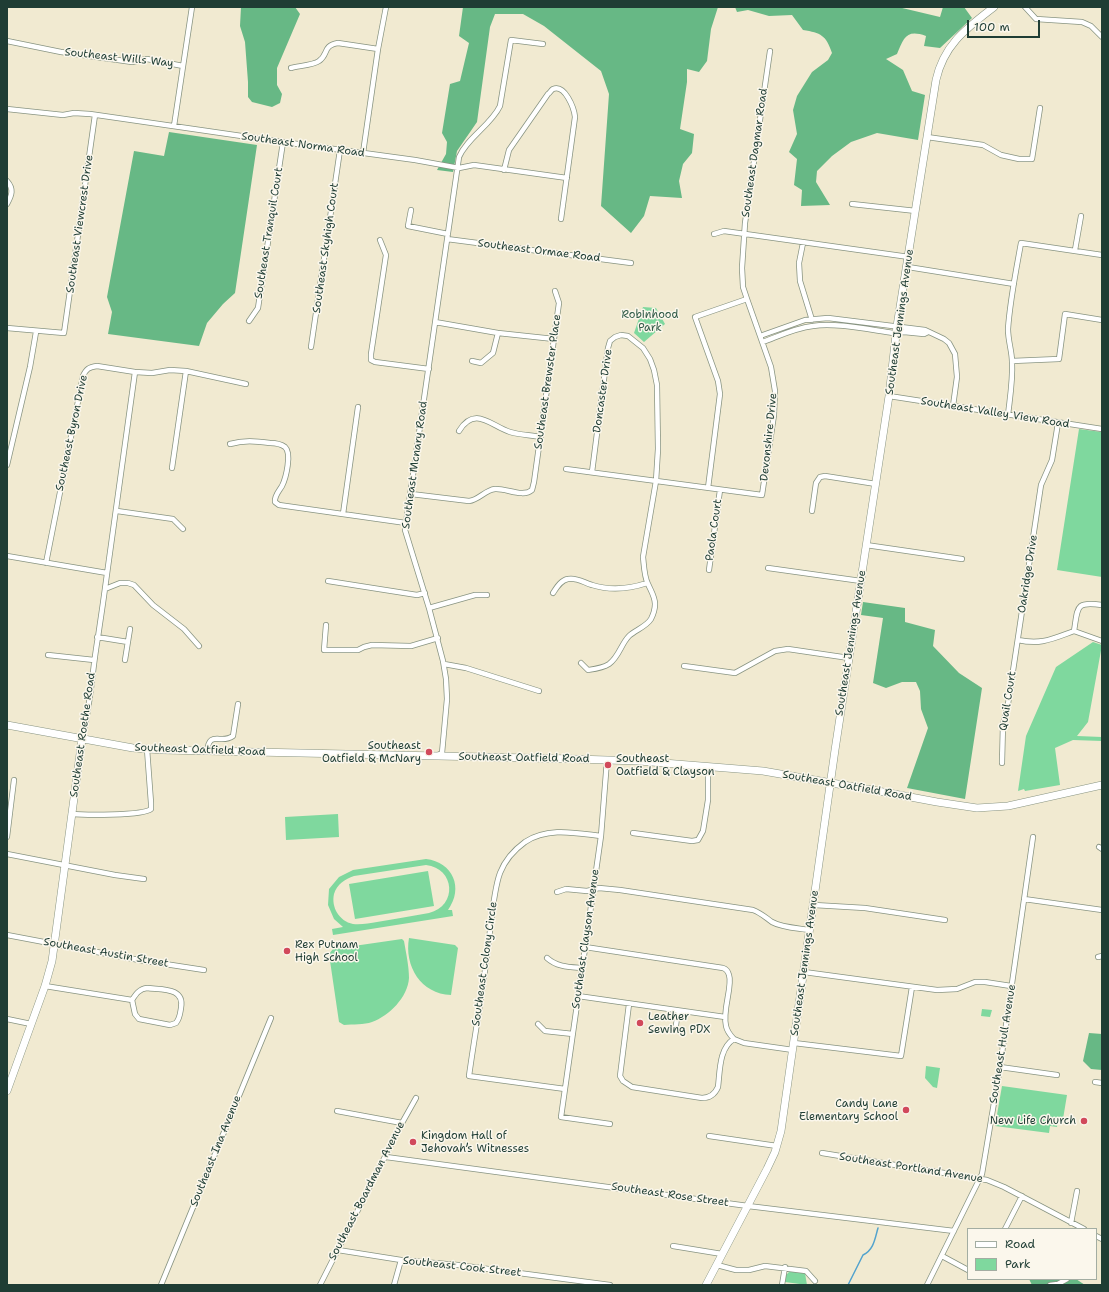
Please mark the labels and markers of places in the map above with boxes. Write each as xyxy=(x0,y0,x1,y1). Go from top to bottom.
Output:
place label: Southeast Oatfield & McNary xyxy=(322,739,421,765)
marker: Southeast Oatfield & McNary xyxy=(424,747,434,757)
place label: Southeast Oatfield & Clayson xyxy=(616,752,715,778)
marker: Southeast Oatfield & Clayson xyxy=(603,760,613,770)
place label: Rex Putnam High School xyxy=(295,938,358,964)
marker: Rex Putnam High School xyxy=(282,946,292,956)
place label: Leather Sewing PDX xyxy=(648,1010,710,1036)
marker: Leather Sewing PDX xyxy=(635,1018,645,1028)
place label: Candy Lane Elementary School xyxy=(799,1097,898,1123)
marker: Candy Lane Elementary School xyxy=(901,1105,911,1115)
place label: New Life Church xyxy=(990,1114,1076,1128)
marker: New Life Church xyxy=(1079,1116,1089,1126)
place label: Kingdom Hall of Jehovah’s Witnesses xyxy=(421,1129,529,1155)
marker: Kingdom Hall of Jehovah’s Witnesses xyxy=(408,1137,418,1147)

